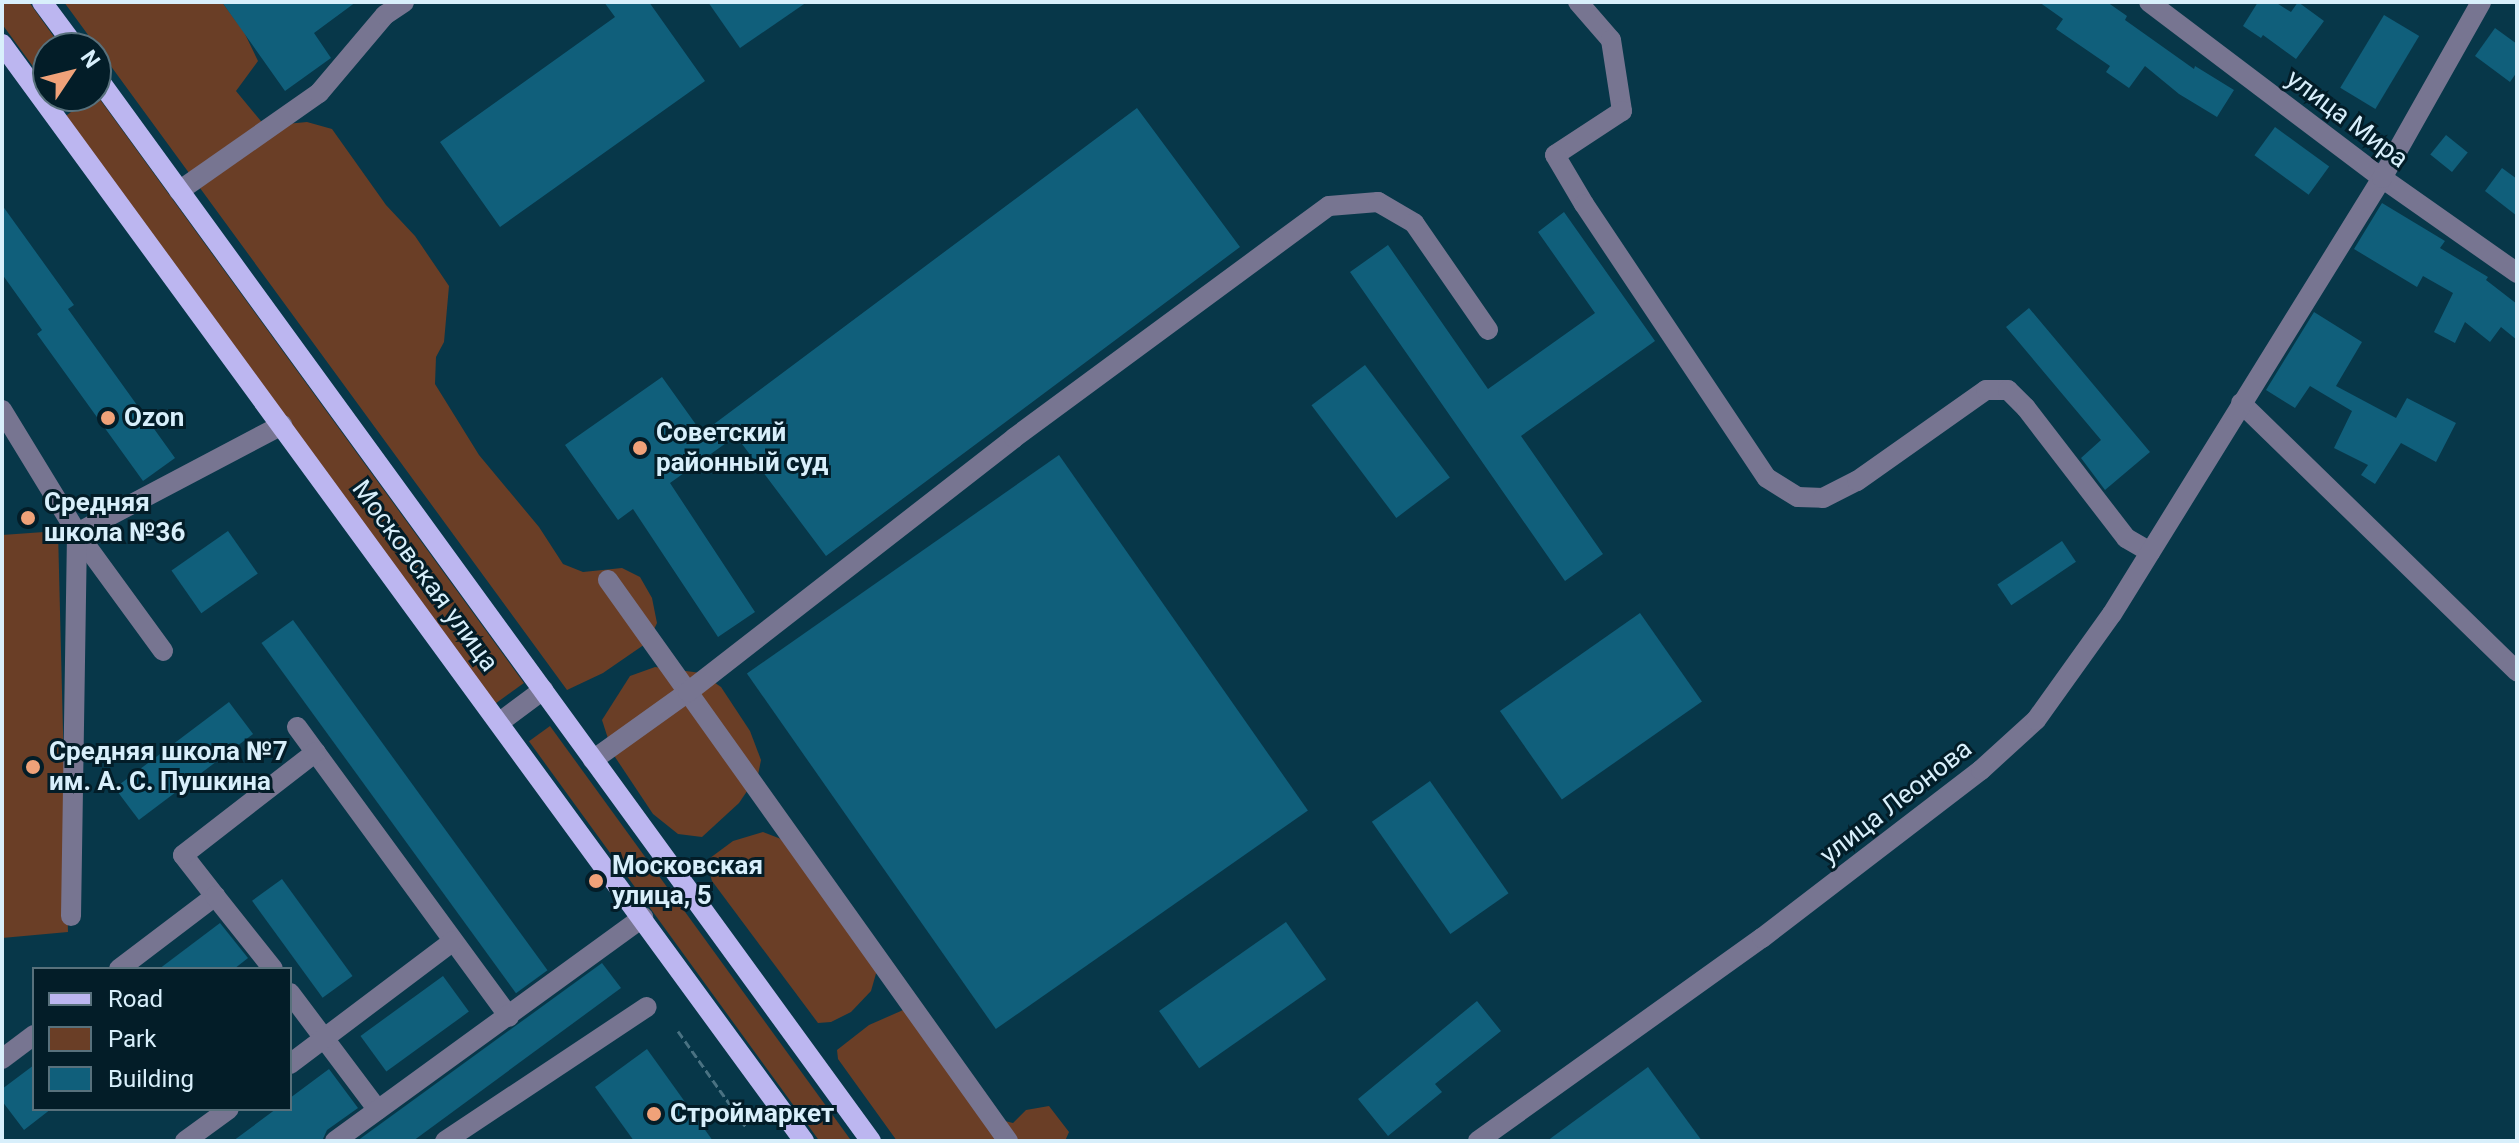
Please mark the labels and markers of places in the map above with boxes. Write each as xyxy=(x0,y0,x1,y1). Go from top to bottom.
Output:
place label: Ozon xyxy=(124,402,184,434)
marker: Ozon xyxy=(99,409,117,427)
place label: Советский районный суд xyxy=(656,417,828,478)
marker: Советский районный суд xyxy=(631,439,649,457)
place label: Средняя школа №36 xyxy=(44,487,185,548)
marker: Средняя школа №36 xyxy=(19,509,37,527)
place label: Средняя школа №7 им. А. С. Пушкина xyxy=(49,736,288,798)
marker: Средняя школа №7 им. А. С. Пушкина xyxy=(24,758,42,776)
place label: Московская улица, 5 xyxy=(612,850,763,912)
marker: Московская улица, 5 xyxy=(587,872,605,890)
place label: Строймаркет xyxy=(670,1098,834,1130)
marker: Строймаркет xyxy=(645,1105,663,1123)

